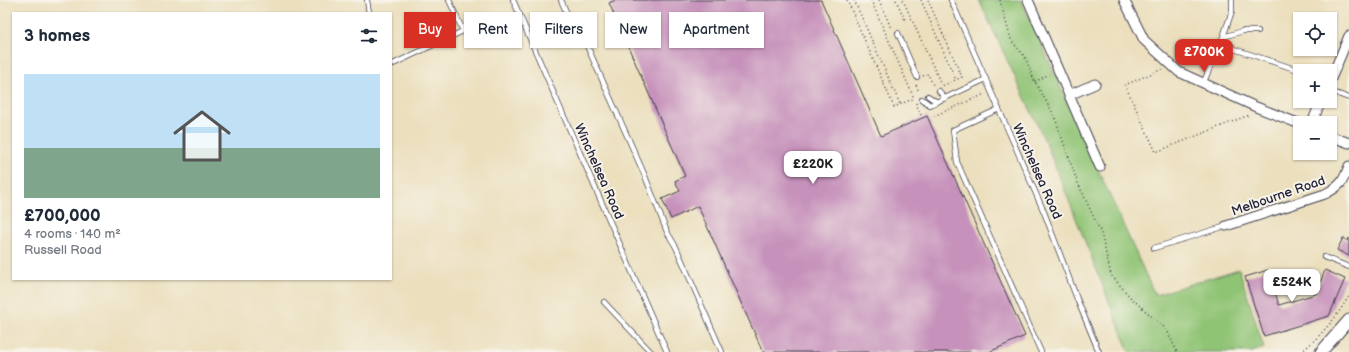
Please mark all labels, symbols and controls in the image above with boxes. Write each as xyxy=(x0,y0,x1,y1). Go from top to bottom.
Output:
chip: Buy xyxy=(404,12,456,48)
chip: Rent xyxy=(464,12,522,48)
chip: Filters xyxy=(530,12,597,48)
chip: New xyxy=(605,12,661,48)
chip: Apartment xyxy=(669,12,764,48)
map controls xyxy=(1293,12,1337,160)
button: locate xyxy=(1293,12,1337,56)
icon: filters xyxy=(358,25,380,47)
text: 3 homes xyxy=(24,26,90,46)
pin: £700K xyxy=(1176,39,1232,73)
text: £700K xyxy=(1184,44,1224,60)
button: + xyxy=(1293,64,1337,108)
icon: home xyxy=(166,100,238,172)
button: − xyxy=(1293,116,1337,160)
street label: Winchelsea Road xyxy=(571,121,627,222)
street label: Winchelsea Road xyxy=(1009,121,1065,222)
pin: £220K xyxy=(785,151,841,185)
text: £220K xyxy=(793,156,833,172)
street label: Melbourne Road xyxy=(1229,172,1327,220)
text: £700,000 xyxy=(24,206,101,226)
text: 4 rooms · 140 m² xyxy=(24,226,121,242)
text: Russell Road xyxy=(24,242,102,258)
pin: £524K xyxy=(1264,269,1320,303)
text: £524K xyxy=(1272,274,1312,290)

